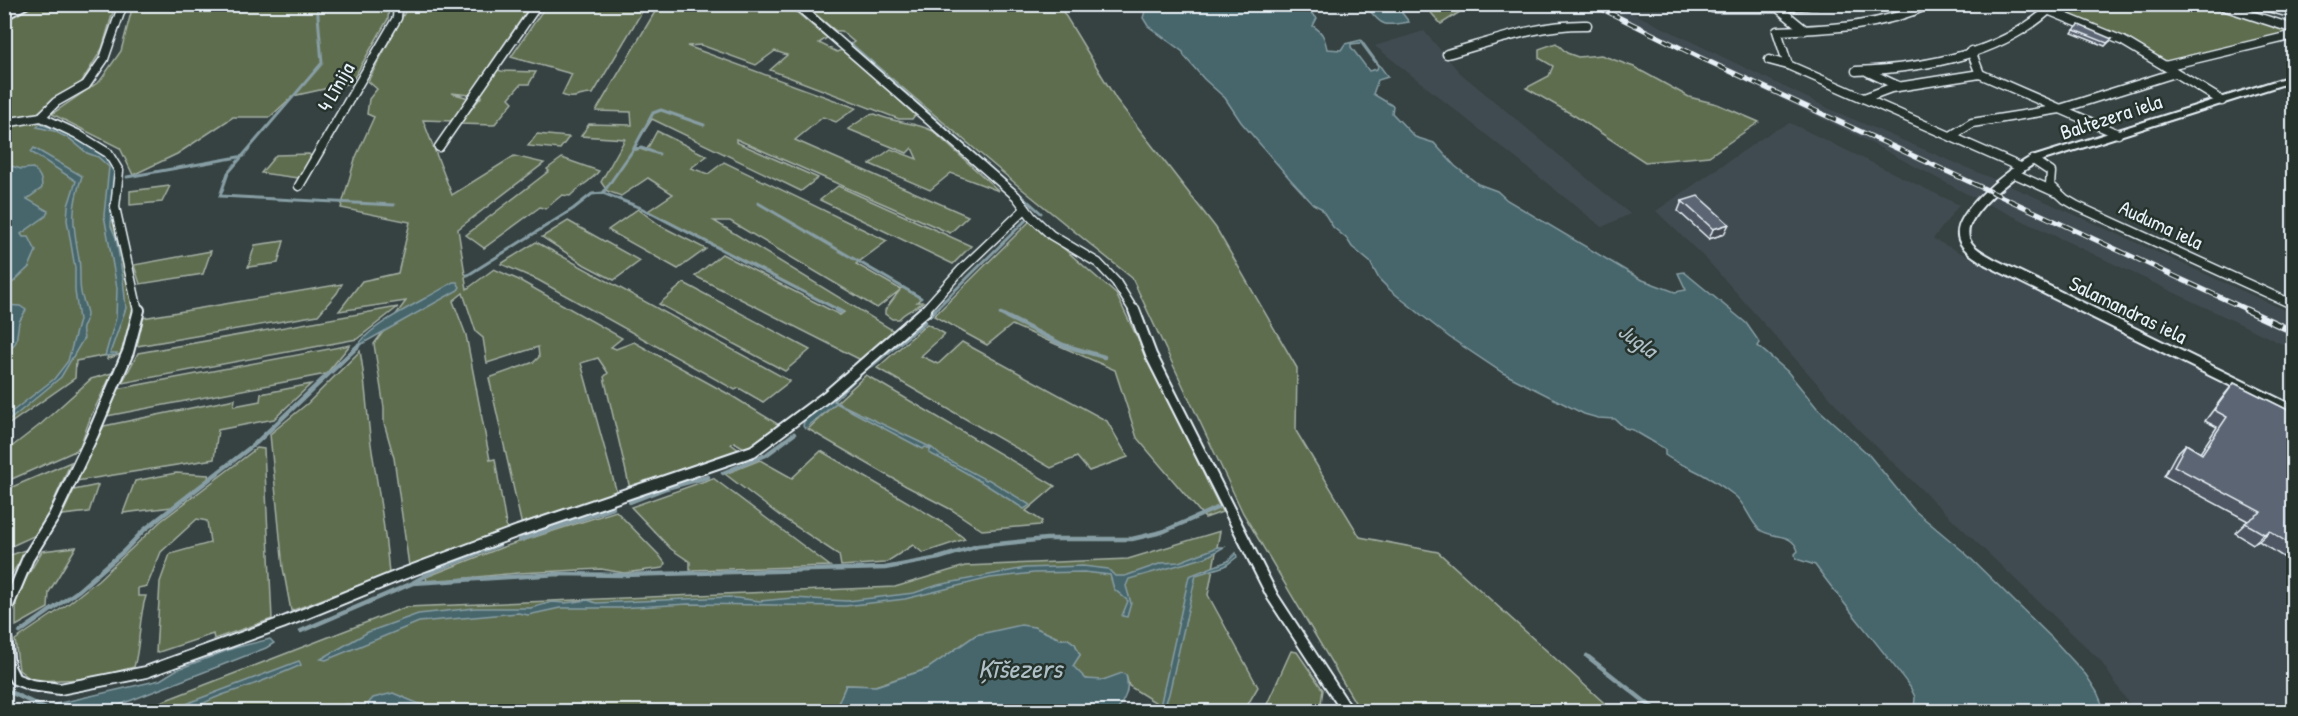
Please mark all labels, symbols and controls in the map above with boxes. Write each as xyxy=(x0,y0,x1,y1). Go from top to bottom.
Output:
street label: 4 Līnija xyxy=(310,57,361,117)
street label: Baltezera iela xyxy=(2056,86,2165,147)
street label: Auduma iela xyxy=(2115,192,2208,257)
street label: Salamandras iela xyxy=(2064,268,2192,351)
water label: Jugla xyxy=(1613,316,1665,366)
water label: Ķīšezers xyxy=(978,650,1065,686)

